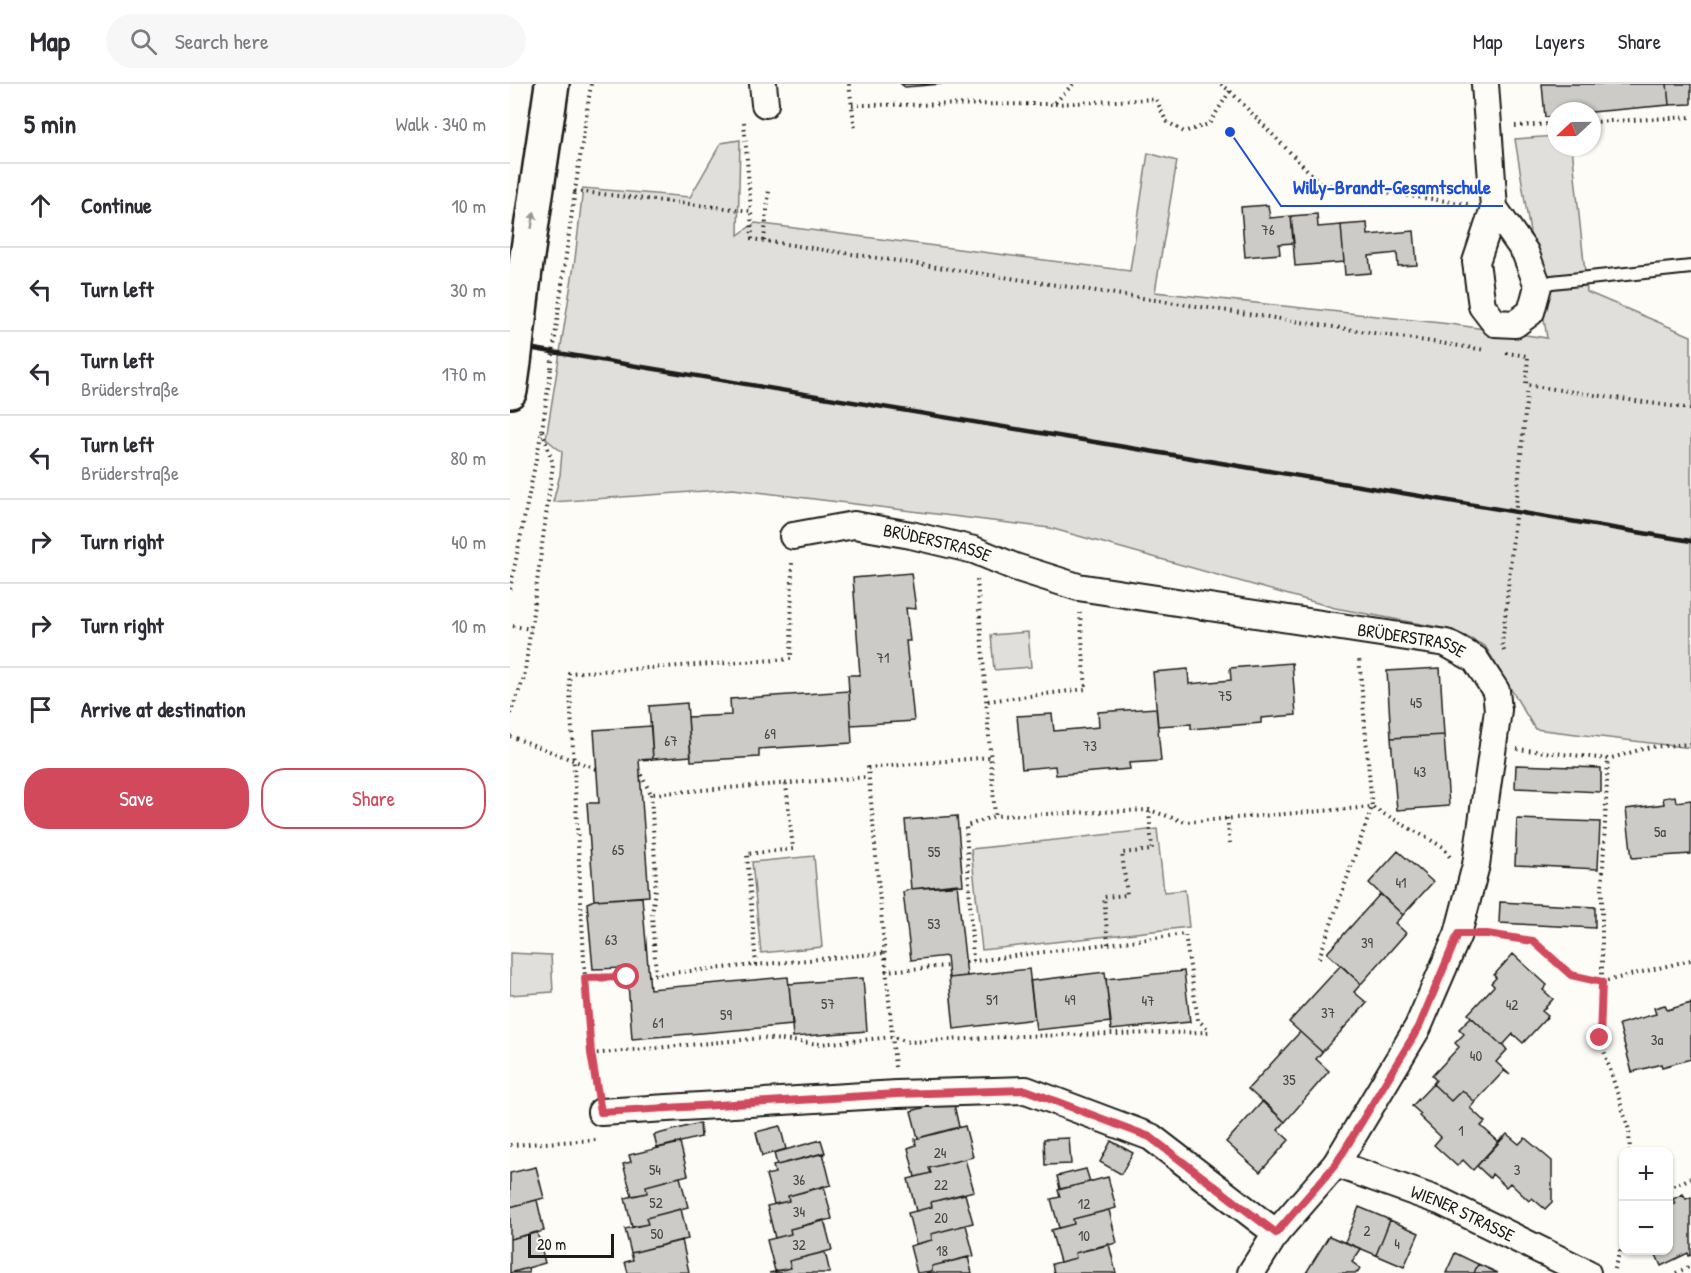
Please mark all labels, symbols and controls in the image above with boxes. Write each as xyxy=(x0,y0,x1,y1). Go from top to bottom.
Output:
search box xyxy=(106,14,526,68)
text: Map xyxy=(30,22,70,60)
icon: search xyxy=(127,25,160,58)
text: Search here xyxy=(175,26,269,56)
text: Map xyxy=(1473,27,1502,56)
text: Layers xyxy=(1535,27,1585,56)
text: Share xyxy=(1618,27,1661,56)
north arrow xyxy=(1547,102,1601,156)
text: 5 min xyxy=(24,106,76,141)
text: Walk · 340 m xyxy=(395,110,486,137)
callout: Willy-Brandt-Gesamtschule xyxy=(1281,168,1503,206)
text: Willy-Brandt-Gesamtschule xyxy=(1293,173,1491,201)
icon: ahead xyxy=(24,189,57,222)
text: Continue xyxy=(81,190,152,220)
text: 10 m xyxy=(452,192,486,219)
one-way arrow xyxy=(529,210,538,229)
house number: 76 xyxy=(1261,219,1275,240)
icon: left xyxy=(24,273,57,306)
text: Turn left xyxy=(81,274,154,304)
text: 30 m xyxy=(450,276,486,303)
text: Turn left xyxy=(81,345,154,375)
icon: left xyxy=(24,357,57,390)
text: 170 m xyxy=(442,360,486,387)
text: Brüderstraße xyxy=(81,375,179,402)
text: Turn left xyxy=(81,429,154,459)
icon: left xyxy=(24,441,57,474)
text: 80 m xyxy=(450,444,486,471)
text: Brüderstraße xyxy=(81,459,179,486)
street label: BRÜDERSTRASSE xyxy=(881,517,995,568)
icon: right xyxy=(24,525,57,558)
text: Turn right xyxy=(81,526,164,556)
text: 40 m xyxy=(451,528,486,555)
icon: right xyxy=(24,609,57,642)
text: Turn right xyxy=(81,610,164,640)
text: 10 m xyxy=(452,612,486,639)
street label: BRÜDERSTRASSE xyxy=(1356,617,1470,664)
house number: 71 xyxy=(877,647,889,668)
house number: 75 xyxy=(1218,685,1233,706)
house number: 45 xyxy=(1410,692,1423,713)
icon: arrive xyxy=(24,693,57,726)
text: Arrive at destination xyxy=(81,694,246,724)
house number: 69 xyxy=(764,723,776,744)
house number: 67 xyxy=(664,730,678,751)
house number: 73 xyxy=(1083,735,1097,756)
house number: 43 xyxy=(1414,761,1426,782)
button: Save xyxy=(24,768,249,829)
button: Share xyxy=(261,768,486,829)
house number: 5a xyxy=(1654,821,1666,842)
house number: 65 xyxy=(612,839,625,860)
house number: 55 xyxy=(928,841,941,862)
house number: 41 xyxy=(1395,872,1407,893)
house number: 53 xyxy=(927,913,941,934)
house number: 63 xyxy=(605,929,618,950)
house number: 39 xyxy=(1361,932,1374,953)
route start xyxy=(613,963,639,989)
house number: 51 xyxy=(986,989,998,1010)
house number: 49 xyxy=(1064,989,1076,1010)
house number: 47 xyxy=(1141,990,1155,1011)
house number: 57 xyxy=(821,993,835,1014)
house number: 42 xyxy=(1506,994,1518,1015)
house number: 37 xyxy=(1321,1002,1335,1023)
house number: 59 xyxy=(720,1004,732,1025)
house number: 61 xyxy=(652,1012,664,1033)
route end xyxy=(1586,1024,1612,1050)
house number: 3a xyxy=(1651,1029,1663,1050)
house number: 40 xyxy=(1470,1045,1482,1066)
house number: 35 xyxy=(1282,1069,1296,1090)
house number: 1 xyxy=(1458,1120,1464,1141)
house number: 24 xyxy=(934,1142,947,1163)
map controls xyxy=(1619,1147,1673,1255)
button: + xyxy=(1619,1147,1673,1201)
house number: 54 xyxy=(649,1159,661,1180)
house number: 3 xyxy=(1514,1159,1521,1180)
house number: 36 xyxy=(793,1169,805,1190)
house number: 22 xyxy=(934,1174,948,1195)
street label: WIENER STRASSE xyxy=(1408,1179,1519,1248)
house number: 52 xyxy=(649,1192,663,1213)
house number: 12 xyxy=(1078,1193,1090,1214)
house number: 34 xyxy=(793,1201,806,1222)
button: − xyxy=(1619,1201,1673,1255)
house number: 20 xyxy=(934,1207,948,1228)
house number: 2 xyxy=(1363,1220,1371,1241)
house number: 50 xyxy=(650,1223,664,1244)
house number: 10 xyxy=(1078,1225,1090,1246)
scale bar xyxy=(528,1231,614,1258)
text: 20 m xyxy=(537,1233,566,1255)
house number: 4 xyxy=(1394,1233,1400,1254)
house number: 32 xyxy=(792,1234,806,1255)
house number: 18 xyxy=(936,1240,948,1261)

